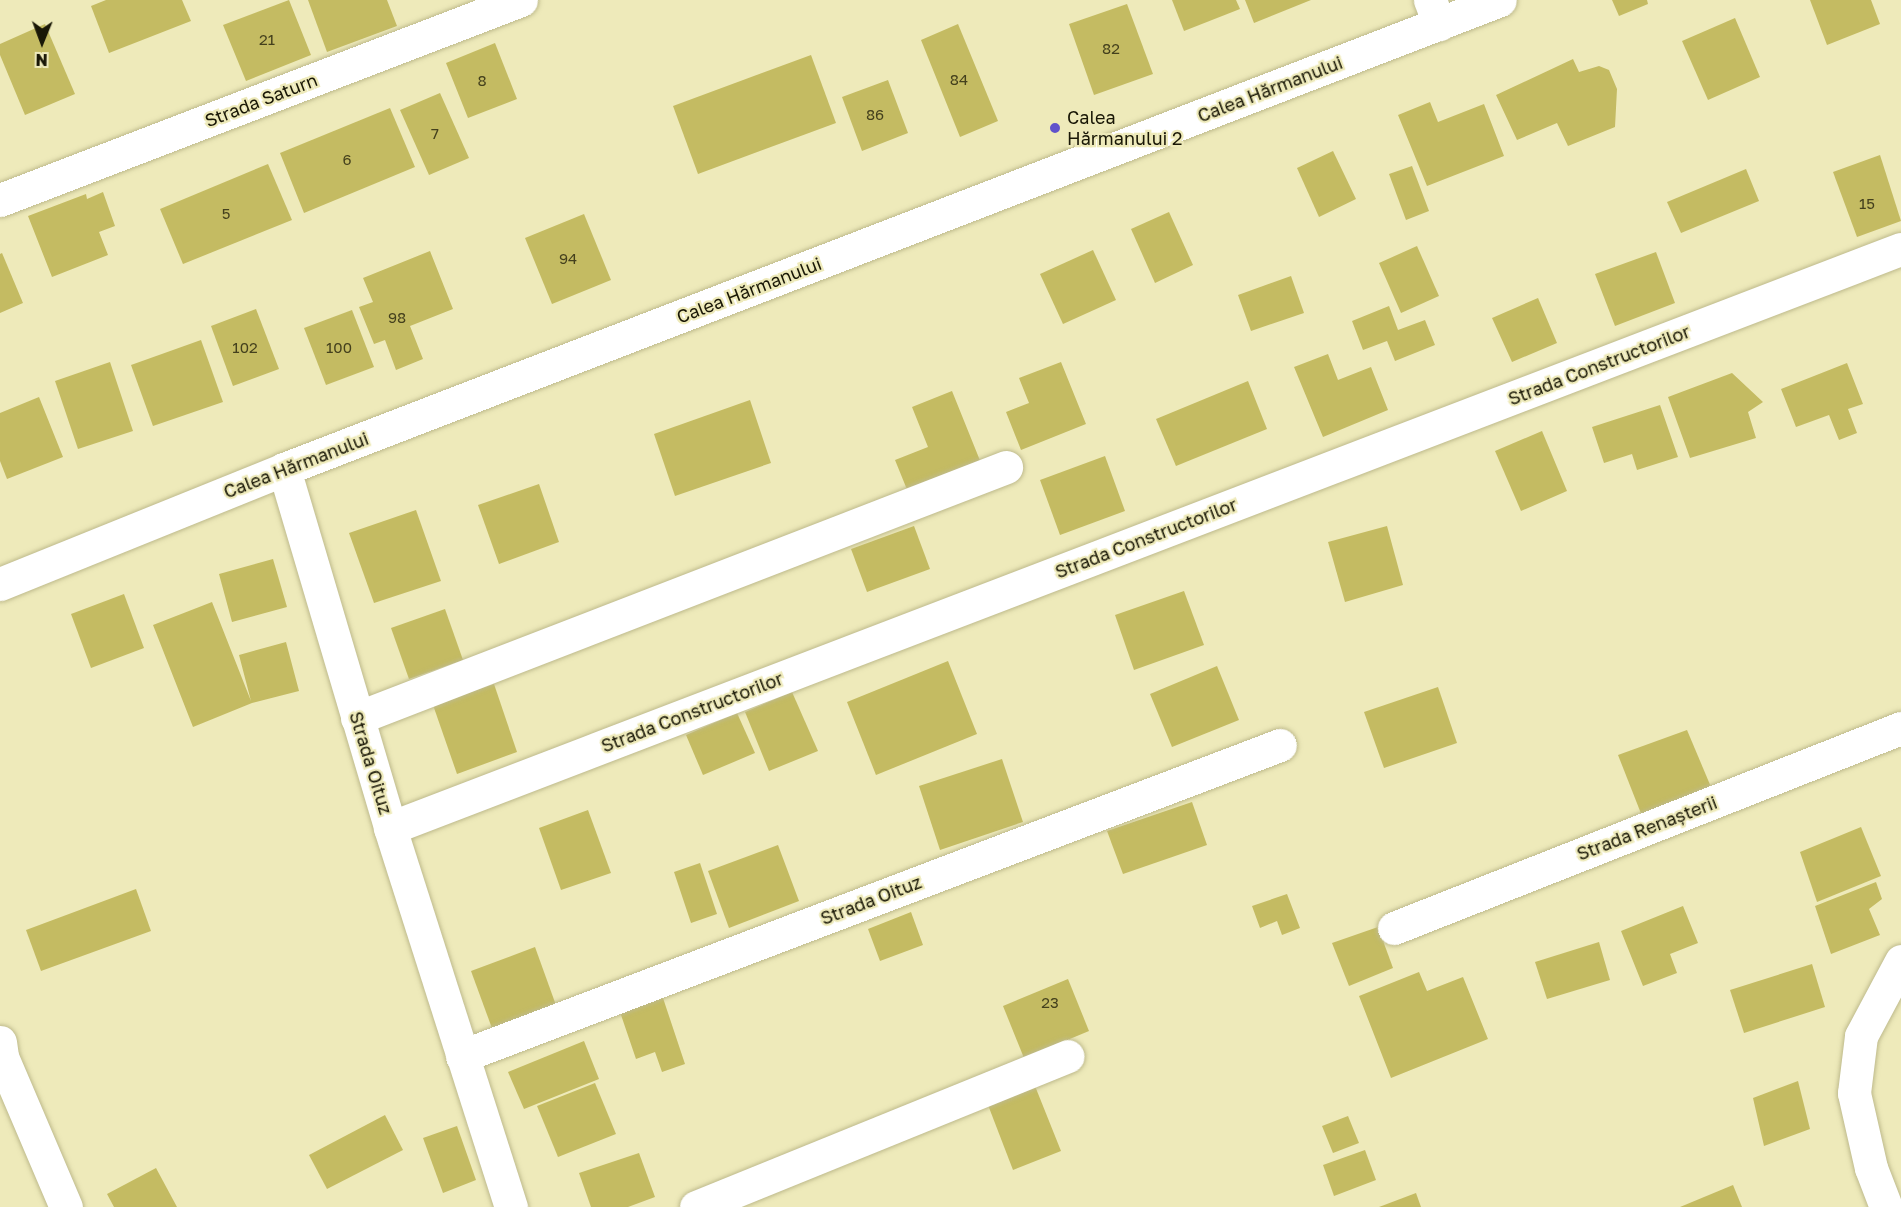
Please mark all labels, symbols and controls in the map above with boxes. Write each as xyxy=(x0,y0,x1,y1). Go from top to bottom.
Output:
north arrow xyxy=(12,12,72,72)
house number: 21 xyxy=(259,31,275,49)
house number: 82 xyxy=(1102,40,1120,58)
text: N xyxy=(35,50,48,70)
street label: Calea Hărmanului xyxy=(1194,51,1346,127)
street label: Strada Saturn xyxy=(202,69,320,131)
house number: 84 xyxy=(950,71,968,89)
house number: 8 xyxy=(477,72,487,90)
house number: 86 xyxy=(866,106,884,124)
place label: Calea Hărmanului 2 xyxy=(1067,107,1182,150)
marker: Calea Hărmanului 2 xyxy=(1048,121,1062,135)
house number: 7 xyxy=(431,125,439,143)
house number: 6 xyxy=(342,151,352,169)
house number: 15 xyxy=(1859,195,1875,213)
house number: 5 xyxy=(222,205,230,223)
house number: 94 xyxy=(559,250,577,268)
street label: Calea Hărmanului xyxy=(673,252,825,328)
house number: 98 xyxy=(388,309,406,327)
street label: Strada Constructorilor xyxy=(1505,320,1693,410)
house number: 102 xyxy=(232,339,258,357)
house number: 100 xyxy=(326,339,352,357)
street label: Calea Hărmanului xyxy=(220,427,372,503)
street label: Strada Constructorilor xyxy=(1052,493,1240,583)
street label: Strada Constructorilor xyxy=(598,667,786,757)
street label: Strada Oituz xyxy=(345,709,397,817)
street label: Strada Renașterii xyxy=(1574,791,1720,865)
street label: Strada Oituz xyxy=(817,871,925,929)
house number: 23 xyxy=(1041,994,1059,1012)

